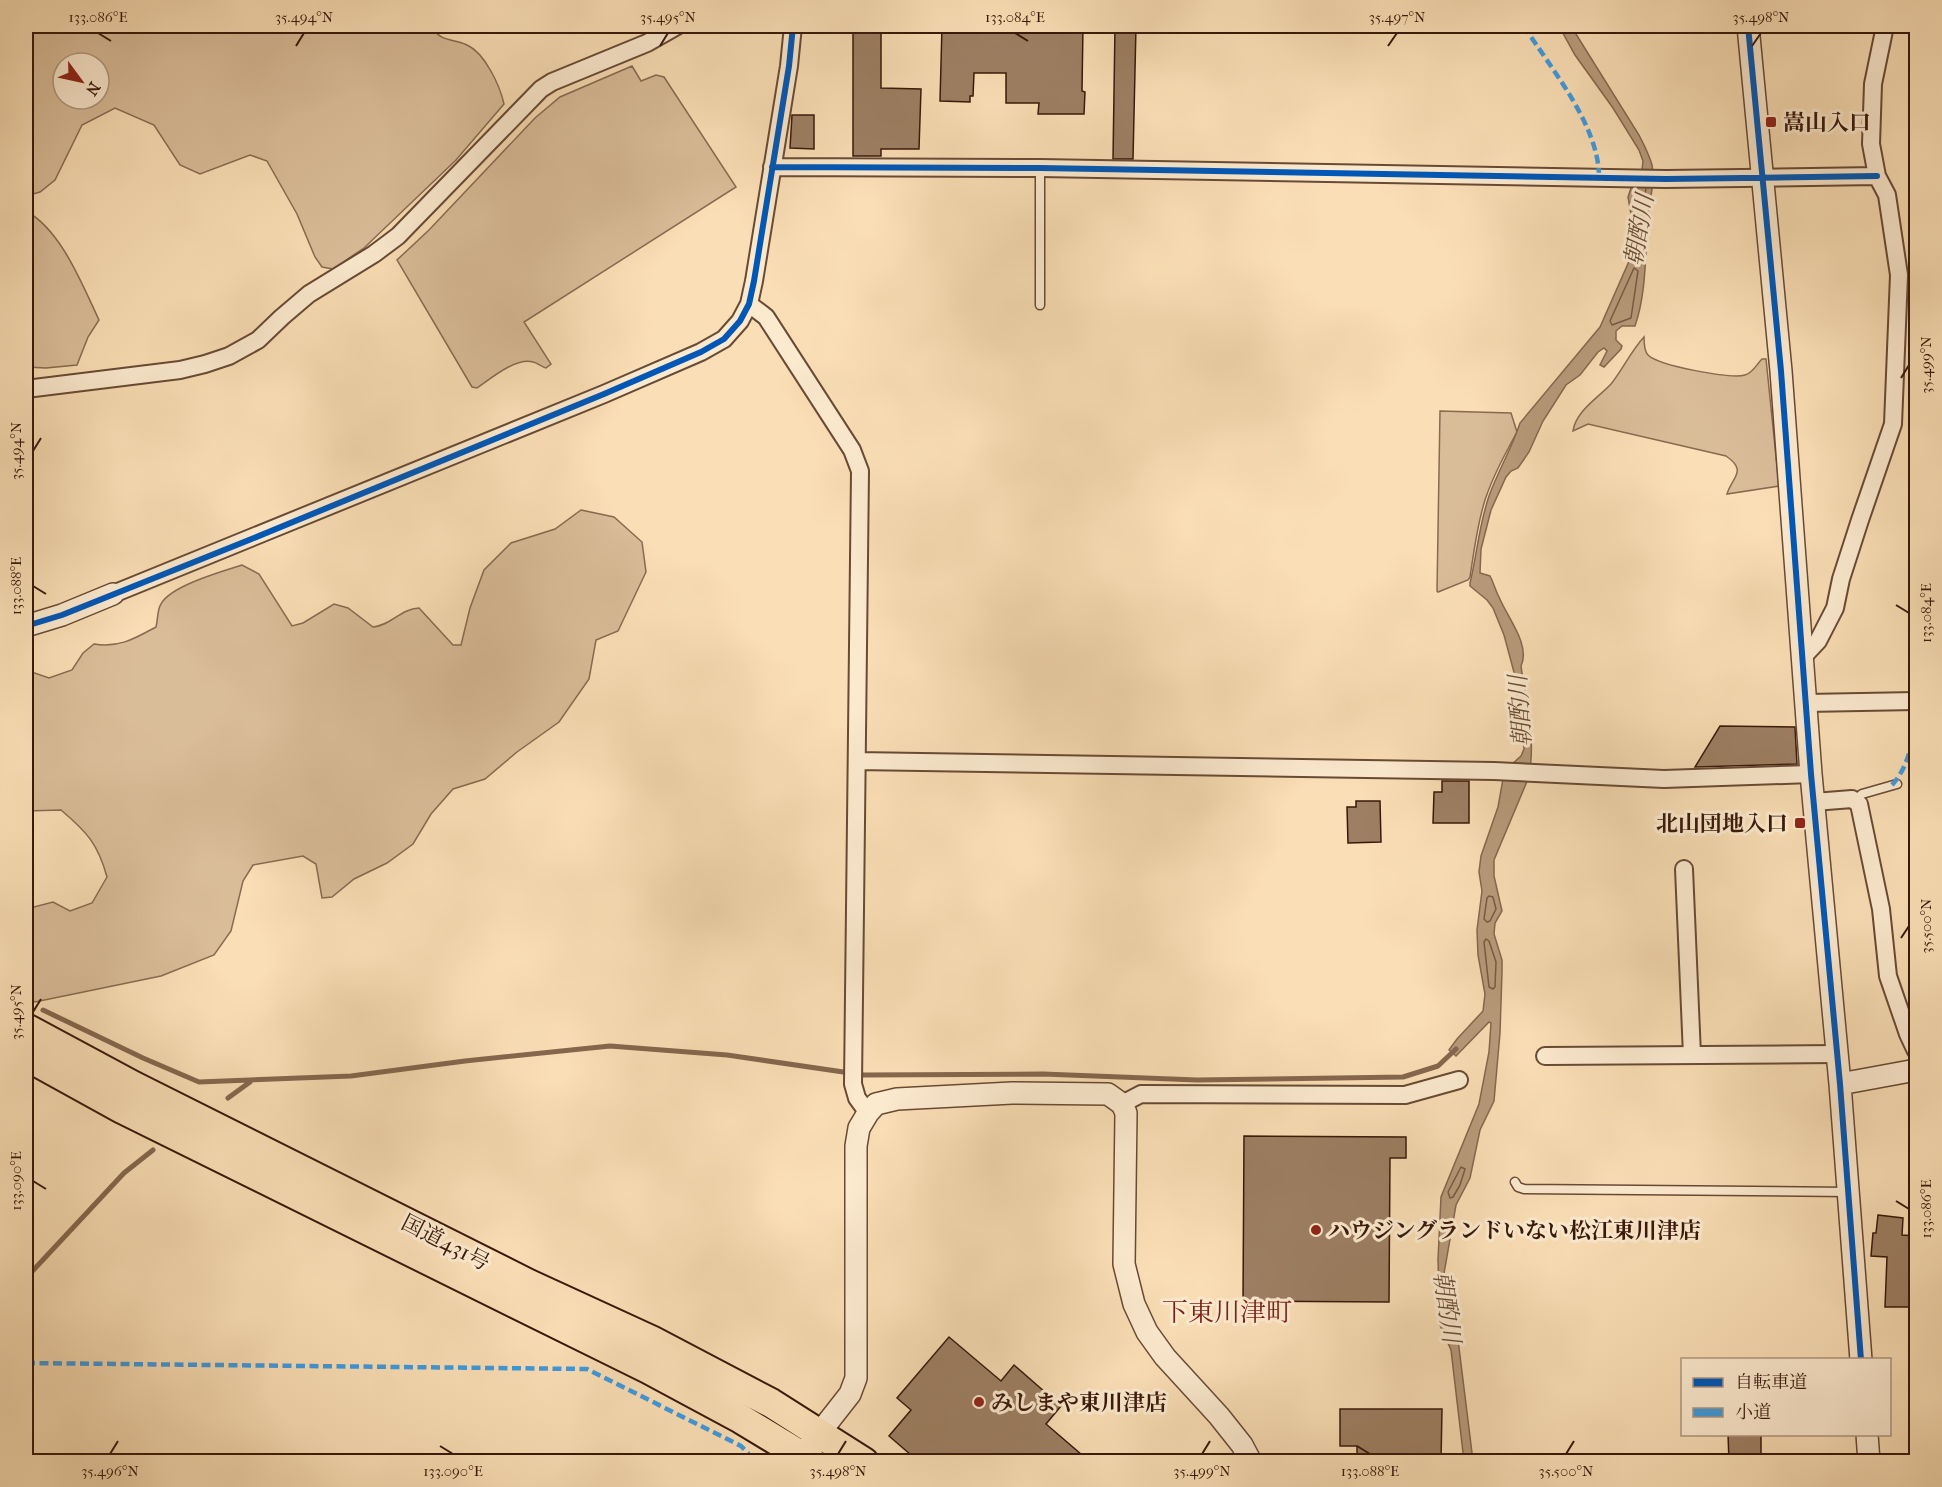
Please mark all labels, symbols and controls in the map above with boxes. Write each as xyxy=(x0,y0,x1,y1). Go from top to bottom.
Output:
text: 133.086°E xyxy=(68,8,128,26)
text: 35.494°N xyxy=(275,8,334,26)
text: 35.495°N xyxy=(640,8,697,26)
text: 133.084°E xyxy=(985,8,1045,26)
text: 35.497°N xyxy=(1369,8,1426,26)
text: 35.498°N xyxy=(1732,8,1790,26)
north arrow xyxy=(51,51,111,111)
text: N xyxy=(81,79,104,100)
place label: 嵩山入口 xyxy=(1783,110,1871,136)
marker: 嵩山入口 xyxy=(1764,115,1778,129)
water label: 朝酌川 xyxy=(1619,189,1660,268)
text: 35.499°N xyxy=(1917,336,1935,394)
text: 35.494°N xyxy=(7,421,25,480)
text: 133.088°E xyxy=(7,557,25,615)
text: 133.084°E xyxy=(1917,583,1935,643)
water label: 朝酌川 xyxy=(1503,671,1536,748)
place label: 北山団地入口 xyxy=(1656,811,1788,837)
marker: 北山団地入口 xyxy=(1793,816,1807,830)
text: 35.500°N xyxy=(1917,898,1935,953)
text: 35.495°N xyxy=(7,983,25,1040)
text: 133.090°E xyxy=(7,1151,25,1211)
text: 133.086°E xyxy=(1917,1179,1935,1239)
street label: 国道431号 xyxy=(397,1210,494,1276)
place label: ハウジングランドいない松江東川津店 xyxy=(1328,1218,1701,1244)
marker: ハウジングランドいない松江東川津店 xyxy=(1309,1223,1323,1237)
water label: 朝酌川 xyxy=(1428,1269,1466,1348)
district label: 下東川津町 xyxy=(1162,1297,1292,1328)
legend xyxy=(1681,1358,1891,1436)
text: 自転車道 xyxy=(1735,1372,1807,1393)
place label: みしまや東川津店 xyxy=(991,1390,1167,1416)
marker: みしまや東川津店 xyxy=(972,1395,986,1409)
text: 小道 xyxy=(1735,1402,1771,1423)
text: 35.496°N xyxy=(81,1462,139,1480)
text: 133.090°E xyxy=(423,1462,483,1480)
text: 35.498°N xyxy=(809,1462,867,1480)
text: 35.499°N xyxy=(1173,1462,1231,1480)
text: 133.088°E xyxy=(1341,1462,1399,1480)
text: 35.500°N xyxy=(1539,1462,1594,1480)

